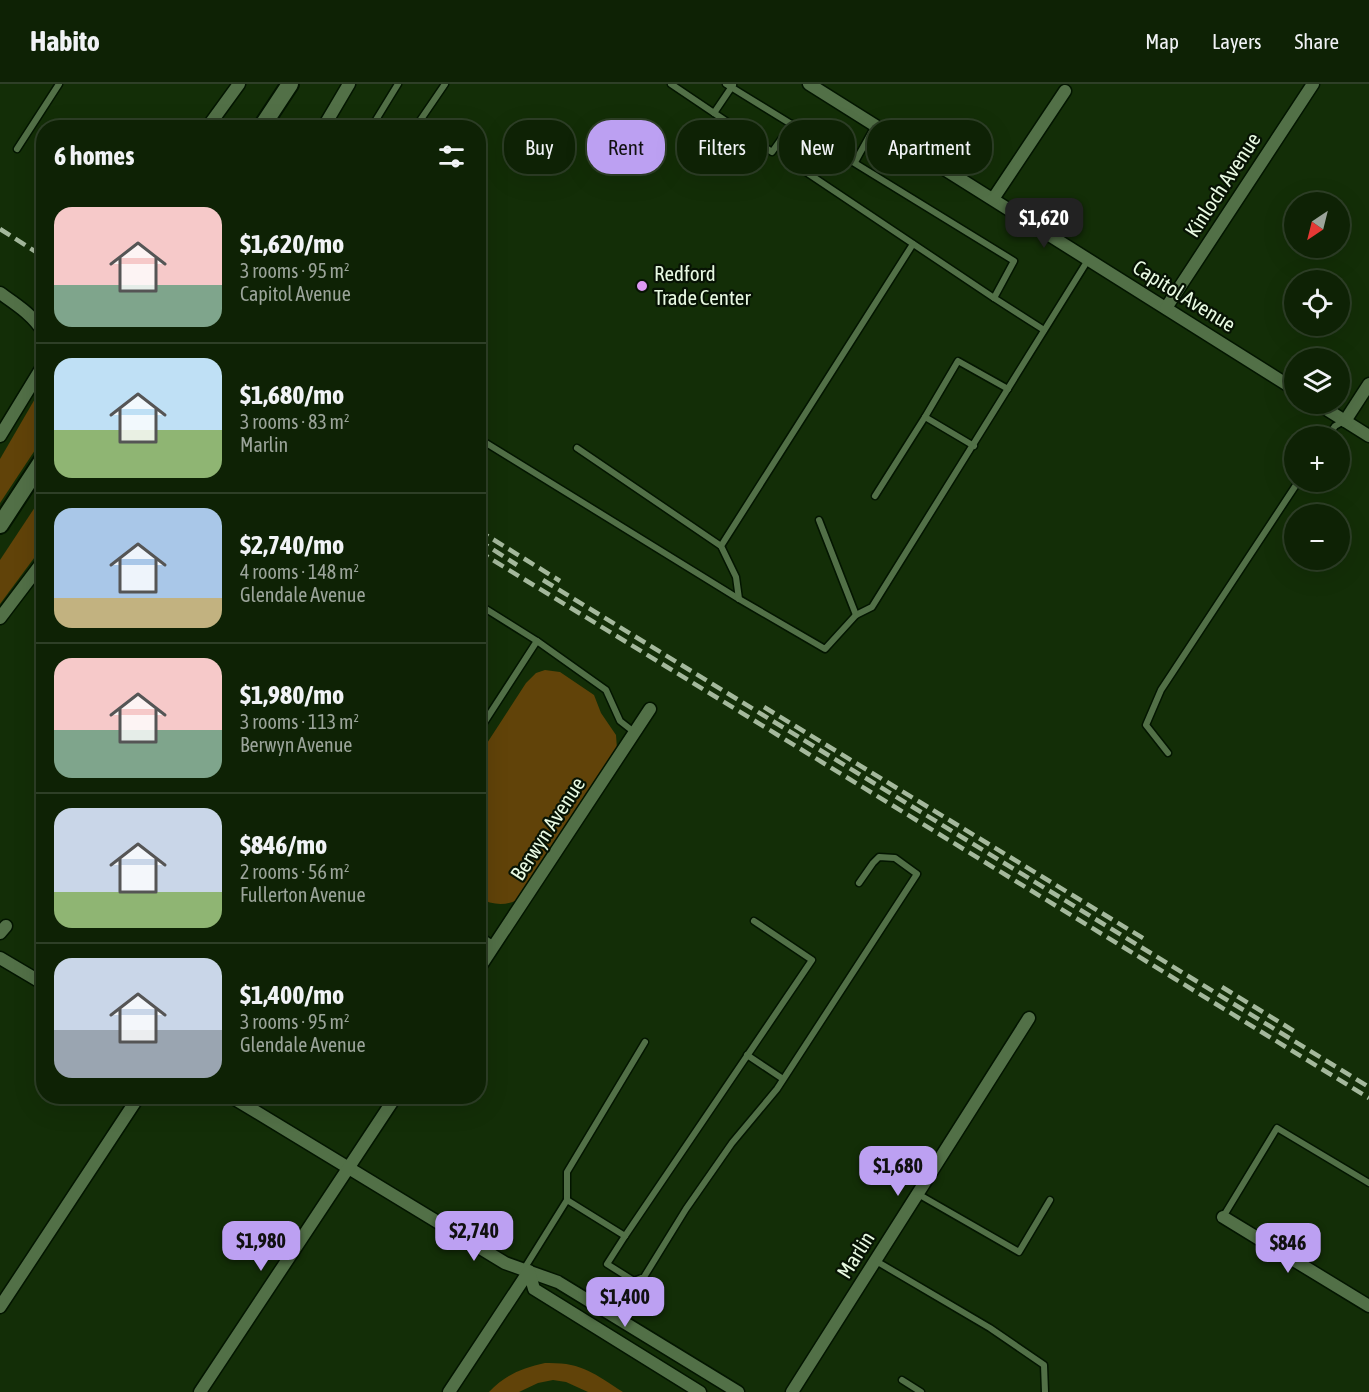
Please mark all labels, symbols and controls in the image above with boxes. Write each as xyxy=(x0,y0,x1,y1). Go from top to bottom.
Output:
text: Habito xyxy=(30,25,100,57)
text: Map xyxy=(1145,29,1179,53)
text: Layers xyxy=(1212,29,1262,53)
text: Share xyxy=(1295,29,1339,53)
chip: Buy xyxy=(504,120,575,174)
chip: Rent xyxy=(587,120,665,174)
chip: Filters xyxy=(677,120,767,174)
chip: New xyxy=(779,120,855,174)
chip: Apartment xyxy=(867,120,992,174)
street label: Kinloch Avenue xyxy=(1180,128,1265,241)
icon: filters xyxy=(435,140,468,173)
text: 6 homes xyxy=(54,141,134,171)
north arrow xyxy=(1284,192,1350,258)
map controls xyxy=(1284,192,1350,570)
pin: $1,620 xyxy=(995,198,1093,249)
text: $1,620 xyxy=(1019,206,1069,229)
text: $1,620/mo xyxy=(240,229,344,259)
icon: home xyxy=(102,231,174,303)
street label: Capitol Avenue xyxy=(1129,254,1240,336)
text: 3 rooms · 95 m² xyxy=(240,259,350,282)
place label: Redford Trade Center xyxy=(654,261,751,309)
button: locate xyxy=(1284,270,1350,336)
marker: Redford Trade Center xyxy=(635,279,649,293)
text: Capitol Avenue xyxy=(240,282,351,305)
button: layers xyxy=(1284,348,1350,414)
text: $1,680/mo xyxy=(240,380,344,410)
icon: home xyxy=(102,382,174,454)
text: 3 rooms · 83 m² xyxy=(240,410,350,433)
button: + xyxy=(1284,426,1350,492)
text: Marlin xyxy=(240,433,288,456)
button: − xyxy=(1284,504,1350,570)
text: $2,740/mo xyxy=(240,530,344,560)
icon: home xyxy=(102,532,174,604)
text: 4 rooms · 148 m² xyxy=(240,560,359,583)
text: Glendale Avenue xyxy=(240,583,366,606)
text: $1,980/mo xyxy=(240,680,344,710)
icon: home xyxy=(102,682,174,754)
text: 3 rooms · 113 m² xyxy=(240,710,359,733)
text: Berwyn Avenue xyxy=(240,733,352,756)
street label: Berwyn Avenue xyxy=(505,772,589,884)
text: $846/mo xyxy=(240,830,327,860)
icon: home xyxy=(102,832,174,904)
text: 2 rooms · 56 m² xyxy=(240,860,350,883)
text: Fullerton Avenue xyxy=(240,883,365,906)
text: $1,400/mo xyxy=(240,980,344,1010)
icon: home xyxy=(102,982,174,1054)
text: 3 rooms · 95 m² xyxy=(240,1010,350,1033)
text: Glendale Avenue xyxy=(240,1033,366,1056)
pin: $1,680 xyxy=(849,1146,947,1197)
text: $1,680 xyxy=(873,1154,923,1177)
pin: $2,740 xyxy=(425,1211,523,1262)
text: $2,740 xyxy=(449,1219,499,1242)
pin: $1,980 xyxy=(212,1221,310,1272)
pin: $846 xyxy=(1252,1223,1324,1274)
street label: Marlin xyxy=(832,1227,879,1282)
text: $1,980 xyxy=(236,1229,286,1252)
text: $846 xyxy=(1270,1231,1306,1254)
pin: $1,400 xyxy=(576,1277,674,1328)
text: $1,400 xyxy=(600,1285,650,1308)

